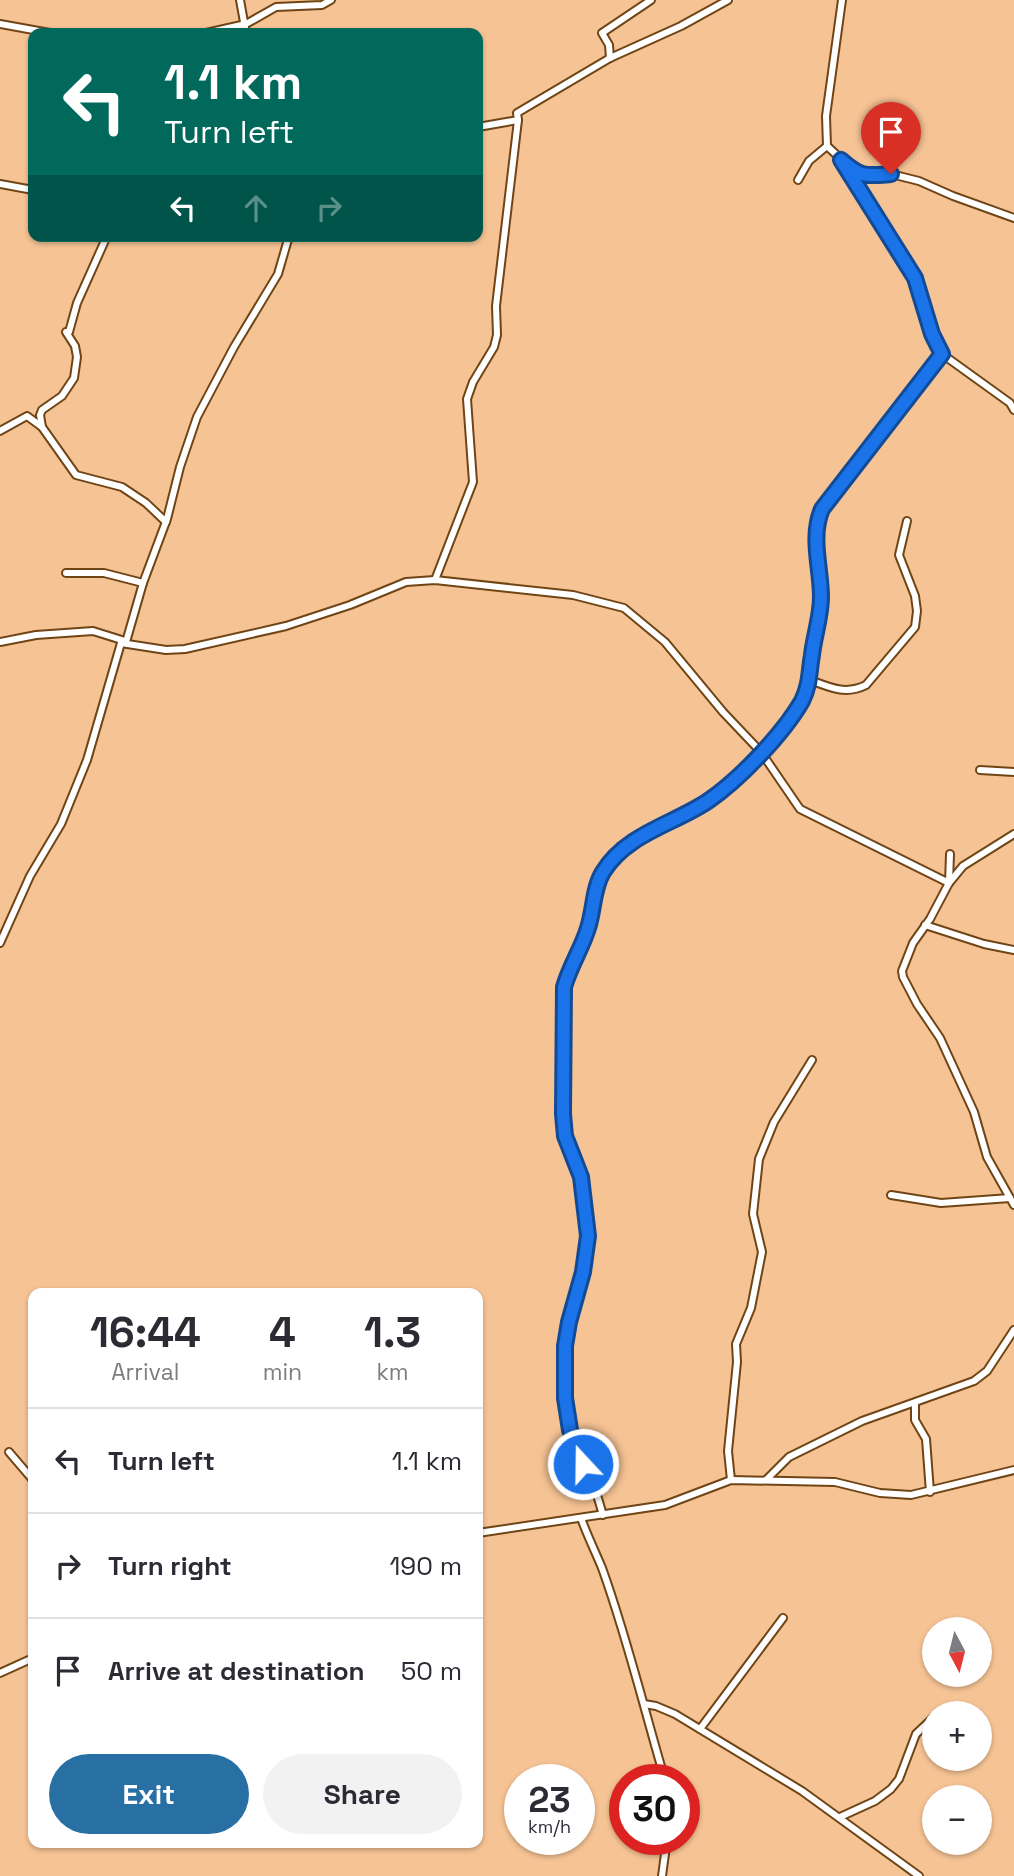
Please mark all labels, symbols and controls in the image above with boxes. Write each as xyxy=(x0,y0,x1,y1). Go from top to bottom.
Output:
text: 1.1 km xyxy=(164,51,302,113)
icon: left xyxy=(49,56,140,147)
pin xyxy=(861,102,921,174)
text: Turn left xyxy=(164,112,294,152)
icon: arrive xyxy=(872,113,910,151)
icon: left xyxy=(164,189,202,227)
icon: ahead xyxy=(237,189,275,227)
icon: right xyxy=(310,189,348,227)
text: 16:44 xyxy=(90,1306,201,1359)
text: 4 xyxy=(269,1306,296,1359)
text: 1.3 xyxy=(364,1306,421,1359)
text: Arrival xyxy=(111,1357,180,1387)
text: min xyxy=(263,1357,302,1387)
text: km xyxy=(376,1357,409,1387)
position arrow xyxy=(546,1427,620,1501)
icon: left xyxy=(49,1442,87,1480)
text: Turn left xyxy=(108,1444,215,1478)
text: 1.1 km xyxy=(392,1444,462,1478)
icon: right xyxy=(49,1547,87,1585)
text: Turn right xyxy=(108,1549,232,1583)
text: 190 m xyxy=(390,1549,462,1583)
north arrow xyxy=(922,1617,992,1687)
map controls xyxy=(922,1617,992,1855)
icon: arrive xyxy=(49,1652,87,1690)
text: Arrive at destination xyxy=(108,1654,365,1688)
text: 50 m xyxy=(401,1654,462,1688)
button: + xyxy=(922,1701,992,1771)
button: Exit xyxy=(49,1754,249,1834)
button: Share xyxy=(263,1754,462,1834)
speed limit sign: 30 xyxy=(609,1764,700,1855)
text: 23 xyxy=(528,1778,571,1822)
button: − xyxy=(922,1785,992,1855)
text: km/h xyxy=(528,1815,571,1838)

